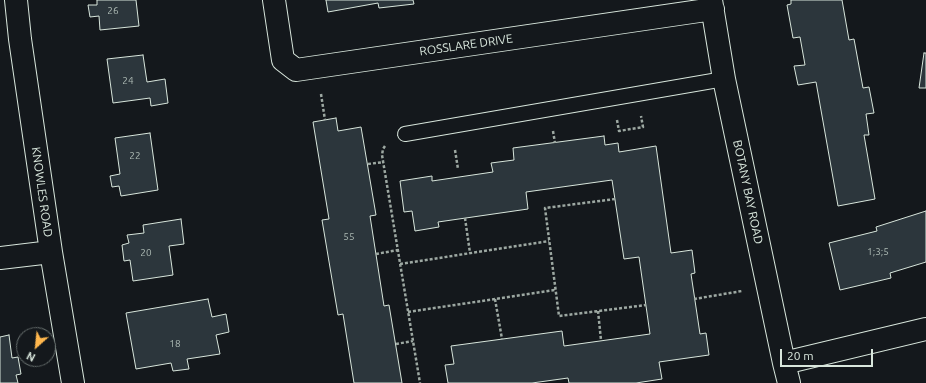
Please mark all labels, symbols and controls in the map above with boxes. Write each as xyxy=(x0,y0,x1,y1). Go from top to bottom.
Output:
house number: 26 xyxy=(107,5,119,17)
street label: ROSSLARE DRIVE xyxy=(418,31,514,59)
house number: 24 xyxy=(122,75,134,87)
street label: BOTANY BAY ROAD xyxy=(730,139,766,245)
street label: KNOWLES ROAD xyxy=(29,146,55,238)
house number: 22 xyxy=(129,150,141,162)
house number: 55 xyxy=(343,231,355,243)
house number: 1;3;5 xyxy=(867,246,889,258)
house number: 20 xyxy=(140,247,152,259)
north arrow xyxy=(16,327,56,367)
house number: 18 xyxy=(169,338,181,350)
scale bar xyxy=(782,341,875,367)
text: 20 m xyxy=(787,349,814,362)
text: N xyxy=(25,350,37,364)

